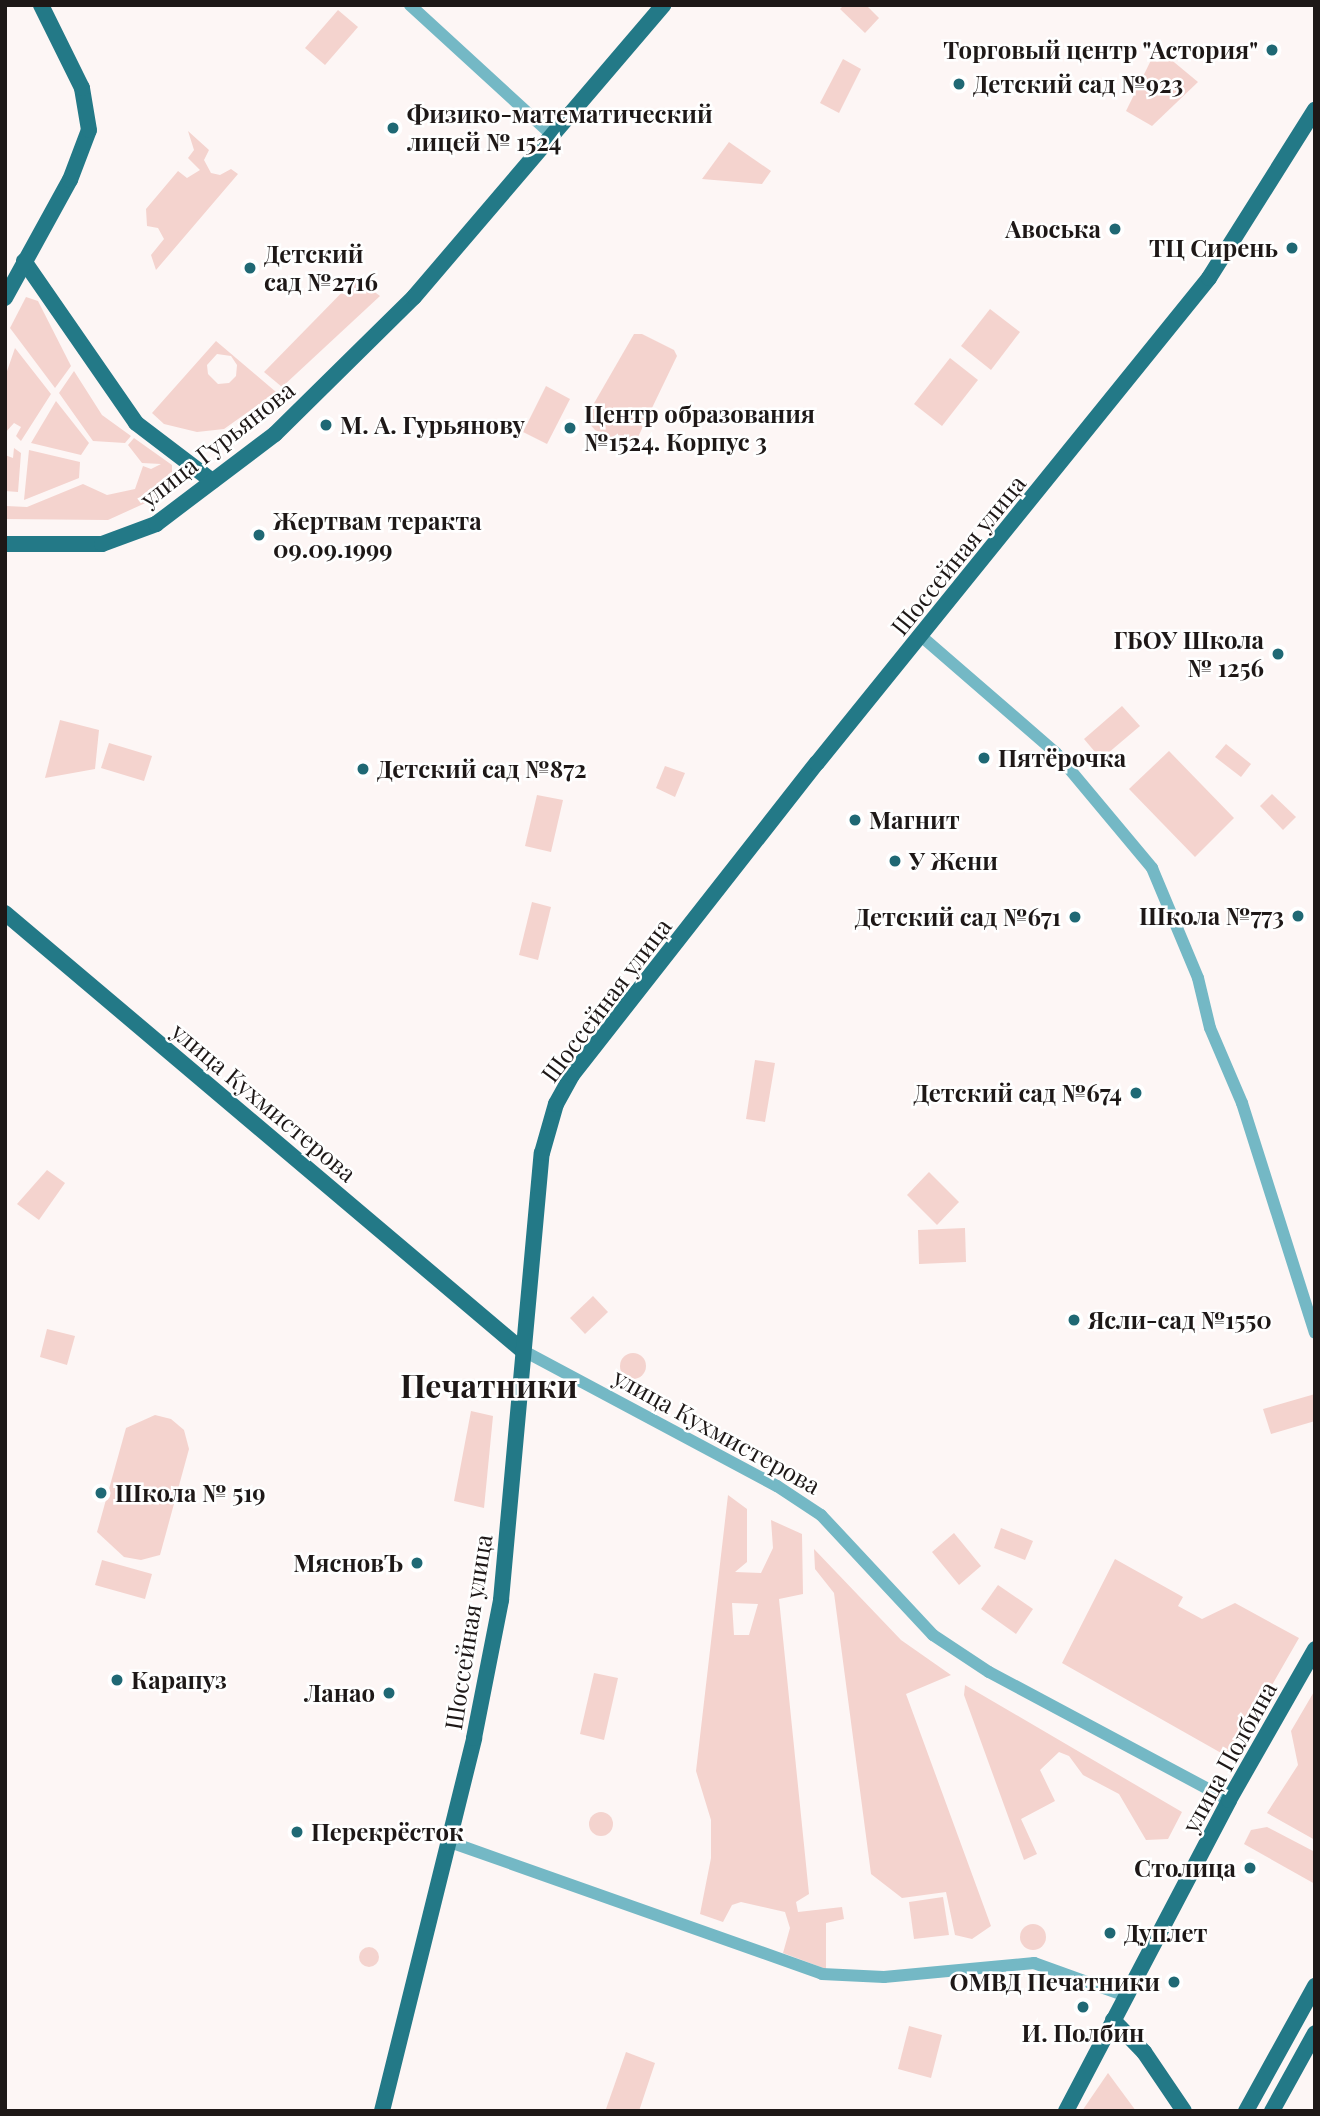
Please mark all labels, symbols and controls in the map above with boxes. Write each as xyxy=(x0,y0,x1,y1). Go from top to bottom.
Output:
place label: Торговый центр "Астория" xyxy=(943,36,1258,64)
marker: Торговый центр "Астория" xyxy=(1264,42,1280,58)
place label: Детский сад №923 xyxy=(973,70,1183,98)
marker: Детский сад №923 xyxy=(951,76,967,92)
place label: Физико-математический лицей № 1524 xyxy=(407,100,713,156)
marker: Физико-математический лицей № 1524 xyxy=(385,120,401,136)
place label: Авоська xyxy=(1005,215,1101,243)
marker: Авоська xyxy=(1107,221,1123,237)
place label: ТЦ Сирень xyxy=(1149,234,1278,262)
place label: Детский сад №2716 xyxy=(264,240,378,296)
marker: ТЦ Сирень xyxy=(1284,240,1300,256)
marker: Детский сад №2716 xyxy=(242,260,258,276)
street label: улица Гурьянова xyxy=(134,375,300,513)
place label: Центр образования №1524. Корпус 3 xyxy=(584,400,815,456)
place label: М. А. Гурьянову xyxy=(340,411,525,439)
marker: М. А. Гурьянову xyxy=(318,417,334,433)
marker: Центр образования №1524. Корпус 3 xyxy=(562,420,578,436)
street label: Шоссейная улица xyxy=(885,469,1031,641)
place label: Жертвам теракта 09.09.1999 xyxy=(273,507,482,563)
marker: Жертвам теракта 09.09.1999 xyxy=(251,527,267,543)
place label: ГБОУ Школа № 1256 xyxy=(1113,626,1264,682)
marker: ГБОУ Школа № 1256 xyxy=(1270,646,1286,662)
place label: Пятёрочка xyxy=(998,744,1126,772)
marker: Пятёрочка xyxy=(976,750,992,766)
place label: Детский сад №872 xyxy=(377,755,587,783)
marker: Детский сад №872 xyxy=(355,761,371,777)
place label: Магнит xyxy=(869,806,960,834)
marker: Магнит xyxy=(847,812,863,828)
place label: У Жени xyxy=(909,847,998,875)
marker: У Жени xyxy=(887,853,903,869)
place label: Школа №773 xyxy=(1139,902,1284,930)
place label: Детский сад №671 xyxy=(855,903,1061,931)
marker: Школа №773 xyxy=(1290,908,1306,924)
marker: Детский сад №671 xyxy=(1067,909,1083,925)
street label: Шоссейная улица xyxy=(535,912,677,1088)
street label: улица Кухмистерова xyxy=(166,1016,362,1188)
place label: Детский сад №674 xyxy=(914,1079,1122,1107)
marker: Детский сад №674 xyxy=(1128,1085,1144,1101)
place label: Ясли-сад №1550 xyxy=(1088,1306,1272,1334)
marker: Ясли-сад №1550 xyxy=(1066,1312,1082,1328)
street label: улица Кухмистерова xyxy=(609,1362,825,1500)
district label: Печатники xyxy=(400,1366,578,1404)
place label: Школа № 519 xyxy=(115,1479,266,1507)
marker: Школа № 519 xyxy=(93,1485,109,1501)
street label: Шоссейная улица xyxy=(438,1532,498,1732)
place label: МясновЪ xyxy=(293,1549,403,1577)
marker: МясновЪ xyxy=(409,1555,425,1571)
place label: Карапуз xyxy=(131,1666,227,1694)
marker: Карапуз xyxy=(109,1672,125,1688)
street label: улица Полбина xyxy=(1176,1676,1282,1838)
place label: Ланао xyxy=(304,1679,375,1707)
marker: Ланао xyxy=(381,1685,397,1701)
place label: Перекрёсток xyxy=(311,1818,464,1846)
marker: Перекрёсток xyxy=(289,1824,305,1840)
place label: Столица xyxy=(1134,1854,1236,1882)
marker: Столица xyxy=(1242,1860,1258,1876)
place label: Дуплет xyxy=(1124,1919,1208,1947)
marker: Дуплет xyxy=(1102,1925,1118,1941)
place label: ОМВД Печатники xyxy=(950,1968,1160,1996)
marker: ОМВД Печатники xyxy=(1166,1974,1182,1990)
marker: И. Полбин xyxy=(1075,1999,1091,2015)
place label: И. Полбин xyxy=(1022,2019,1144,2047)

